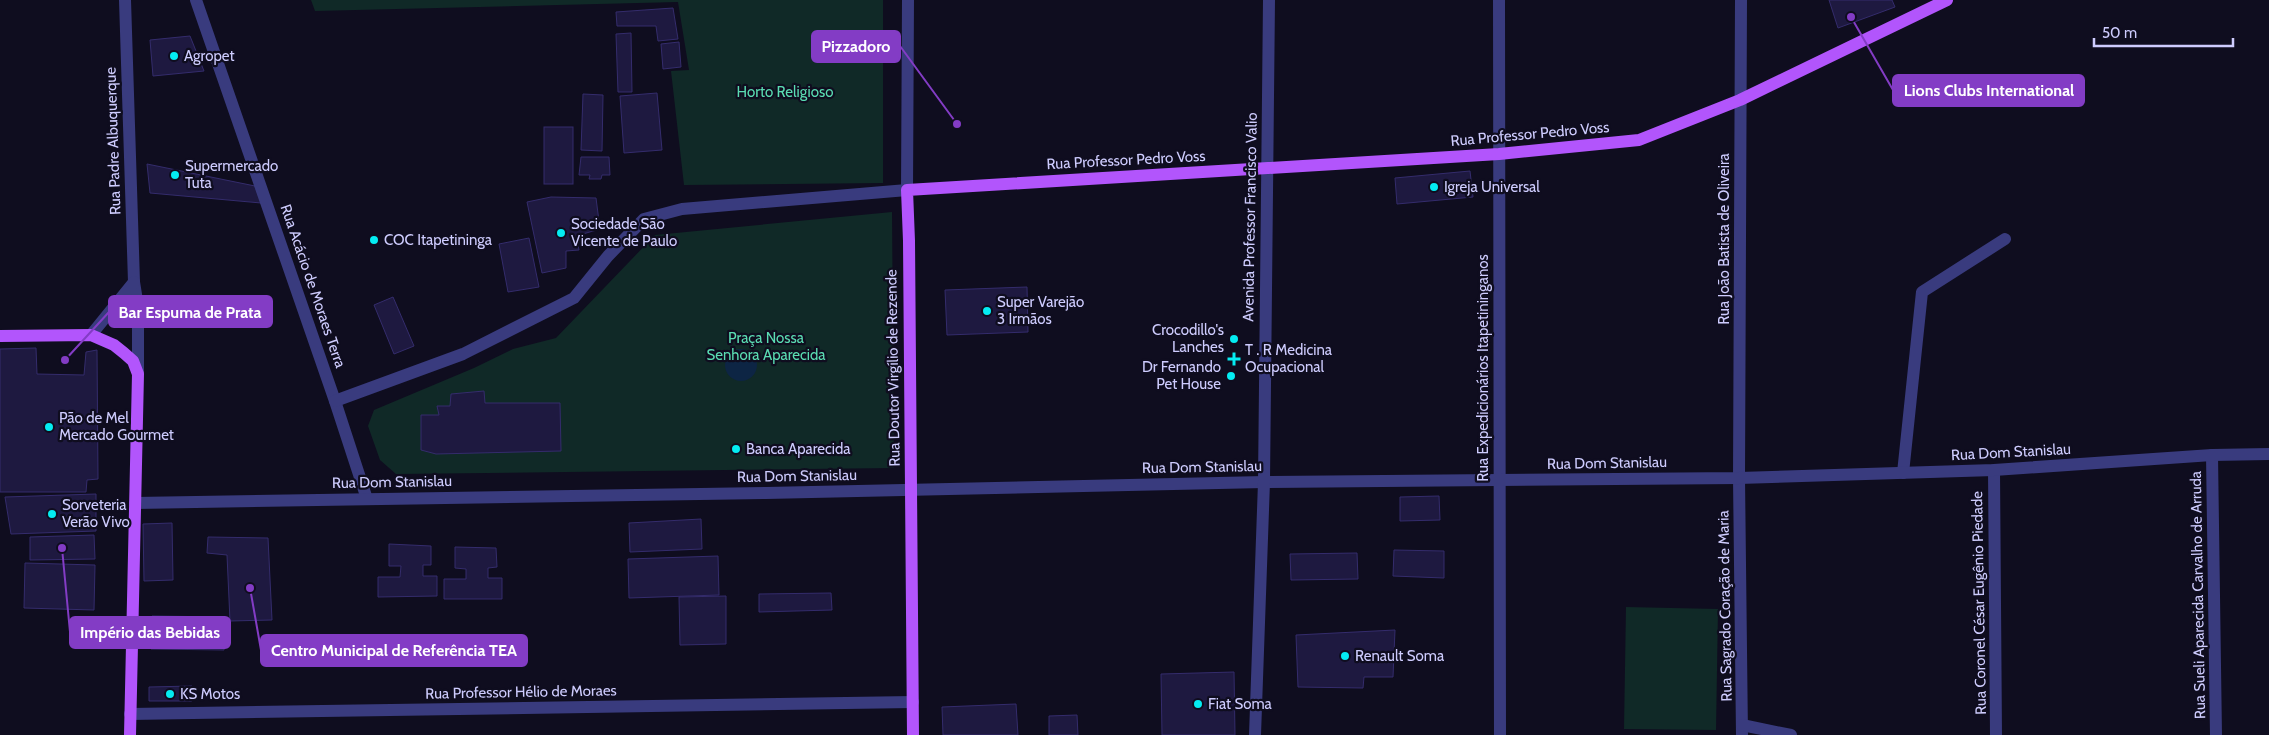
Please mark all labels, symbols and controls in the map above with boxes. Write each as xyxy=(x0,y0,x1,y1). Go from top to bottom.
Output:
scale bar xyxy=(2094,15,2233,47)
text: 50 m xyxy=(2102,24,2137,42)
callout: Pizzadoro xyxy=(812,31,900,62)
text: Pizzadoro xyxy=(822,37,890,56)
place label: Agropet xyxy=(184,47,234,65)
marker: Agropet xyxy=(168,50,180,62)
street label: Rua Padre Albuquerque xyxy=(101,66,125,215)
callout: Lions Clubs International xyxy=(1893,75,2084,106)
text: Lions Clubs International xyxy=(1904,81,2074,100)
park label: Horto Religioso xyxy=(737,83,833,101)
street label: Avenida Professor Francisco Valio xyxy=(1239,112,1261,322)
street label: Rua Professor Pedro Voss xyxy=(1450,118,1610,150)
street label: Rua Professor Pedro Voss xyxy=(1046,147,1206,173)
street label: Rua João Batista de Oliveira xyxy=(1715,152,1733,325)
place label: Supermercado Tuta xyxy=(185,157,278,192)
marker: Supermercado Tuta xyxy=(169,169,181,181)
place label: Igreja Universal xyxy=(1444,178,1540,196)
marker: Igreja Universal xyxy=(1428,181,1440,193)
street label: Rua Acácio de Moraes Terra xyxy=(277,202,350,371)
place label: Sociedade São Vicente de Paulo xyxy=(571,215,677,250)
marker: Sociedade São Vicente de Paulo xyxy=(555,227,567,239)
place label: COC Itapetininga xyxy=(384,231,493,249)
marker: COC Itapetininga xyxy=(368,234,380,246)
street label: Rua Expedicionários Itapetininganos xyxy=(1474,254,1492,482)
street label: Rua Doutor Virgílio de Rezende xyxy=(882,269,904,467)
place label: Super Varejão 3 Irmãos xyxy=(997,293,1084,328)
callout: Bar Espuma de Prata xyxy=(109,296,272,327)
text: Bar Espuma de Prata xyxy=(118,303,262,322)
marker: Super Varejão 3 Irmãos xyxy=(981,305,993,317)
place label: Crocodillo's Lanches xyxy=(1152,321,1224,356)
park label: Praça Nossa Senhora Aparecida xyxy=(707,329,826,364)
marker: Crocodillo's Lanches xyxy=(1228,333,1240,345)
place label: T . R Medicina Ocupacional xyxy=(1245,341,1333,376)
marker: T . R Medicina Ocupacional xyxy=(1227,352,1241,366)
place label: Dr Fernando Pet House xyxy=(1142,358,1221,393)
marker: Dr Fernando Pet House xyxy=(1225,370,1237,382)
place label: Pão de Mel Mercado Gourmet xyxy=(59,409,174,444)
marker: Pão de Mel Mercado Gourmet xyxy=(43,421,55,433)
place label: Banca Aparecida xyxy=(746,440,851,458)
street label: Rua Dom Stanislau xyxy=(1951,440,2071,464)
marker: Banca Aparecida xyxy=(730,443,742,455)
street label: Rua Dom Stanislau xyxy=(1547,453,1667,473)
street label: Rua Dom Stanislau xyxy=(1142,457,1262,477)
street label: Rua Dom Stanislau xyxy=(737,466,857,486)
street label: Rua Sueli Aparecida Carvalho de Arruda xyxy=(2187,470,2209,719)
street label: Rua Dom Stanislau xyxy=(332,472,452,492)
street label: Rua Coronel César Eugênio Piedade xyxy=(1968,491,1990,715)
place label: Sorveteria Verão Vivo xyxy=(62,496,130,531)
marker: Sorveteria Verão Vivo xyxy=(46,508,58,520)
street label: Rua Sagrado Coração de Maria xyxy=(1714,510,1736,702)
callout: Império das Bebidas xyxy=(70,617,230,648)
text: Império das Bebidas xyxy=(80,623,220,642)
callout: Centro Municipal de Referência TEA xyxy=(261,635,527,666)
text: Centro Municipal de Referência TEA xyxy=(271,641,517,660)
place label: Renault Soma xyxy=(1355,647,1445,665)
marker: Renault Soma xyxy=(1339,650,1351,662)
street label: Rua Professor Hélio de Moraes xyxy=(425,681,617,703)
place label: KS Motos xyxy=(180,685,240,703)
marker: KS Motos xyxy=(164,688,176,700)
place label: Fiat Soma xyxy=(1208,695,1273,713)
marker: Fiat Soma xyxy=(1192,698,1204,710)

